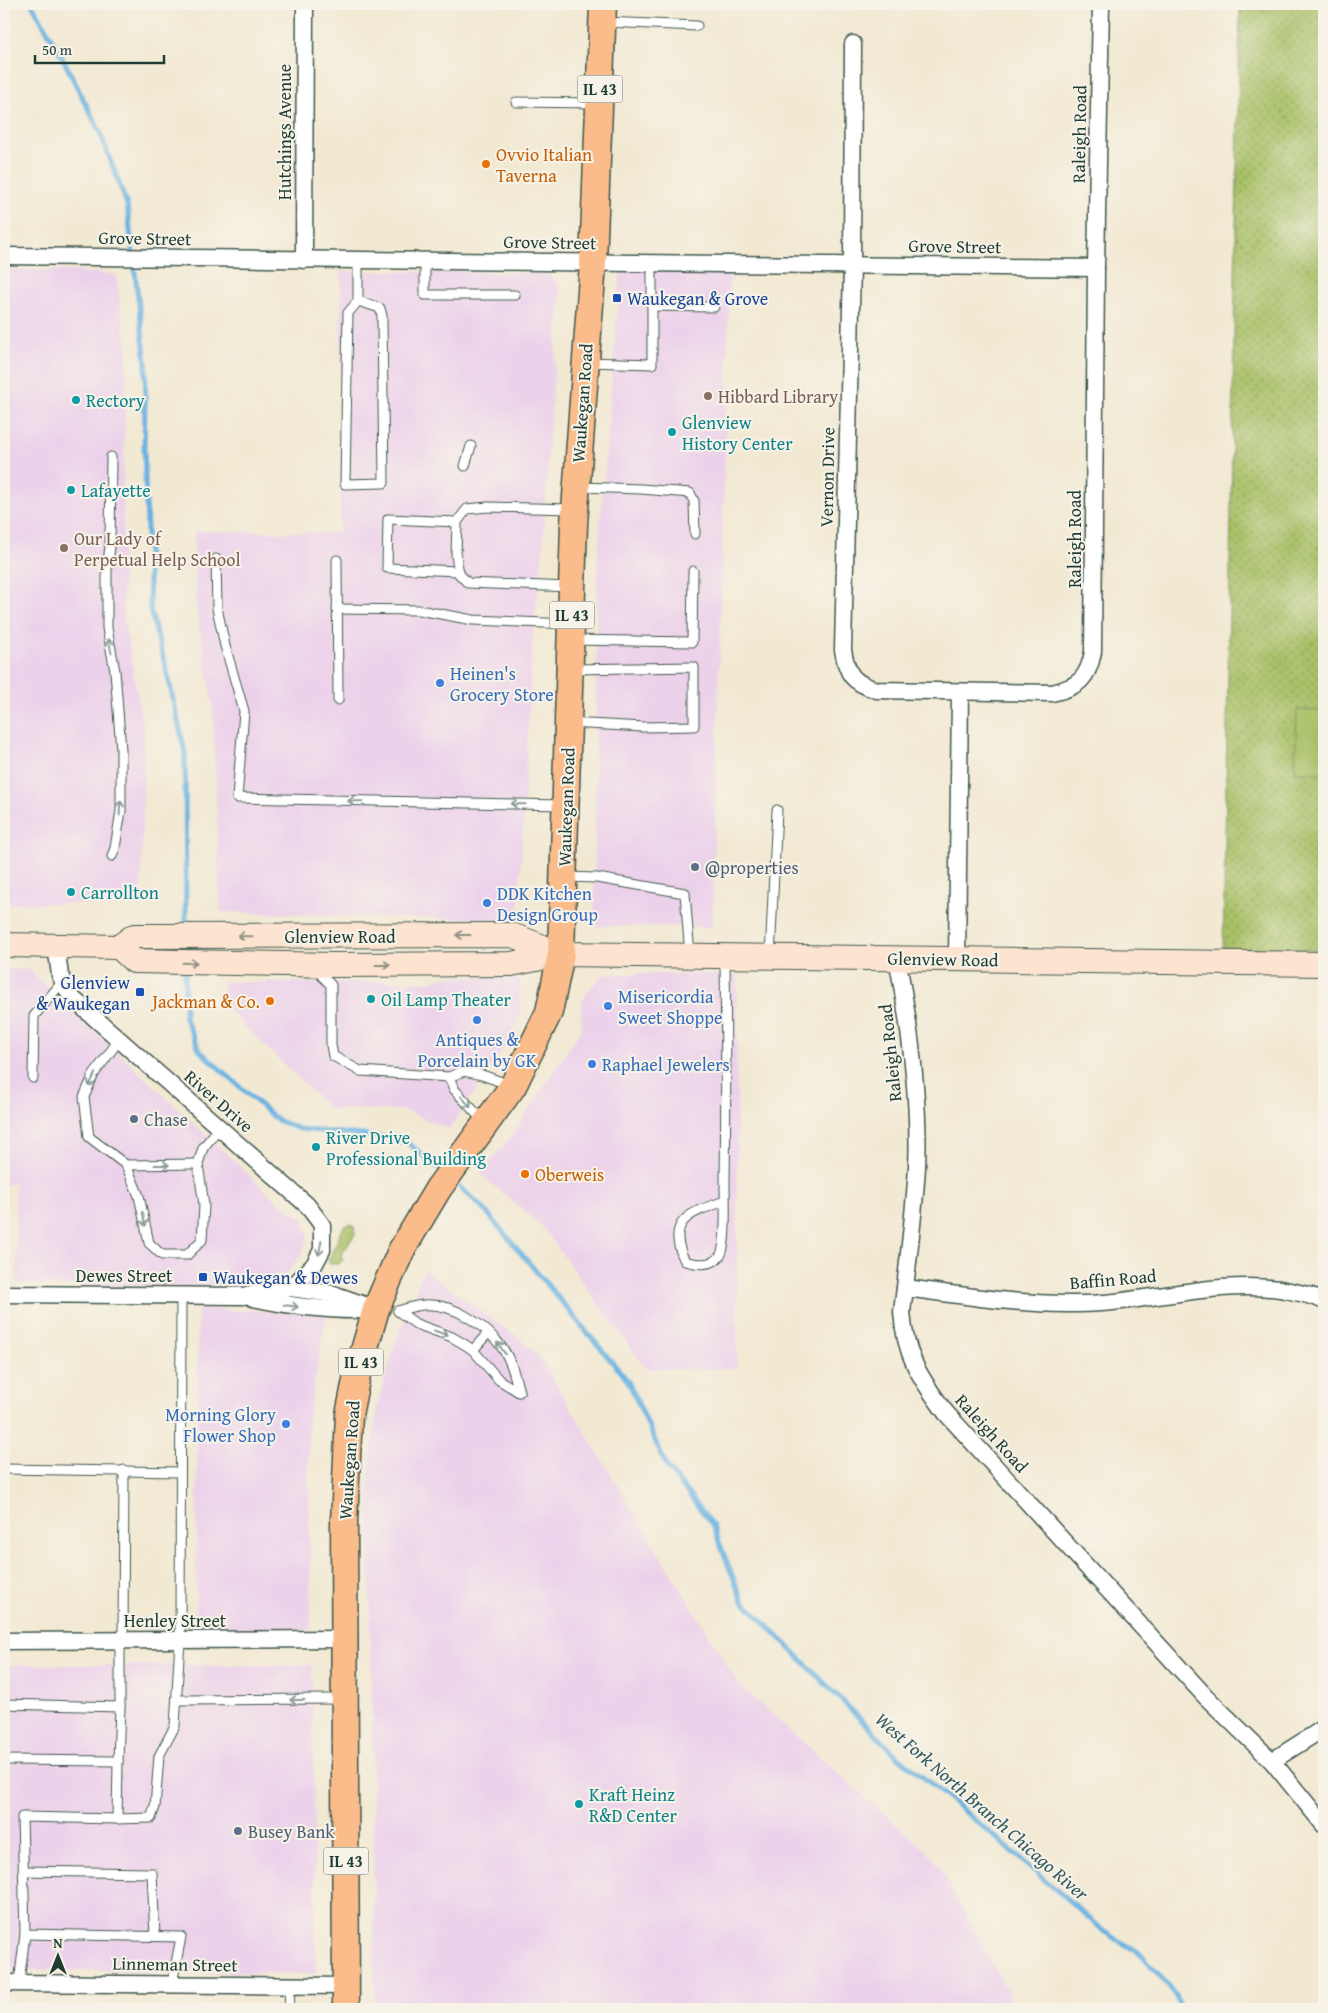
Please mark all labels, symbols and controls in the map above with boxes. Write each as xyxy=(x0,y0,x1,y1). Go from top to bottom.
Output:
scale bar xyxy=(35,32,164,64)
text: 50 m xyxy=(42,39,73,60)
street label: Hutchings Avenue xyxy=(271,64,298,200)
road number: IL 43 xyxy=(578,76,622,102)
street label: Raleigh Road xyxy=(1065,84,1093,183)
place label: Ovvio Italian Taverna xyxy=(496,141,592,189)
marker: Ovvio Italian Taverna xyxy=(480,158,492,170)
street label: Grove Street xyxy=(98,224,192,252)
street label: Grove Street xyxy=(503,228,597,256)
street label: Grove Street xyxy=(908,232,1002,260)
place label: Waukegan & Grove xyxy=(627,285,768,312)
marker: Waukegan & Grove xyxy=(611,292,623,304)
street label: Waukegan Road xyxy=(564,342,600,463)
place label: Hibbard Library xyxy=(718,383,838,410)
place label: Rectory xyxy=(86,387,145,414)
marker: Hibbard Library xyxy=(702,390,714,402)
marker: Rectory xyxy=(70,394,82,406)
place label: Glenview History Center xyxy=(682,409,793,457)
marker: Glenview History Center xyxy=(666,426,678,438)
street label: Vernon Drive xyxy=(813,427,841,527)
place label: Lafayette xyxy=(81,477,151,504)
marker: Lafayette xyxy=(65,484,77,496)
street label: Raleigh Road xyxy=(1061,490,1088,588)
place label: Our Lady of Perpetual Help School xyxy=(74,525,240,573)
marker: Our Lady of Perpetual Help School xyxy=(58,542,70,554)
road number: IL 43 xyxy=(550,602,594,628)
one-way arrow xyxy=(105,639,115,655)
place label: Heinen's Grocery Store xyxy=(450,660,554,708)
marker: Heinen's Grocery Store xyxy=(434,677,446,689)
street label: Waukegan Road xyxy=(550,747,582,867)
one-way arrow xyxy=(347,796,364,806)
one-way arrow xyxy=(510,799,526,809)
one-way arrow xyxy=(116,800,125,816)
place label: @properties xyxy=(705,854,799,881)
marker: @properties xyxy=(689,861,701,873)
place label: Carrollton xyxy=(81,879,159,906)
place label: DDK Kitchen Design Group xyxy=(497,880,598,928)
marker: Carrollton xyxy=(65,886,77,898)
marker: DDK Kitchen Design Group xyxy=(481,897,493,909)
street label: Glenview Road xyxy=(284,923,396,950)
one-way arrow xyxy=(455,930,472,940)
one-way arrow xyxy=(237,931,253,941)
street label: Glenview Road xyxy=(887,945,999,973)
one-way arrow xyxy=(181,958,197,967)
one-way arrow xyxy=(374,960,391,970)
place label: Glenview & Waukegan xyxy=(36,969,130,1017)
place label: Misericordia Sweet Shoppe xyxy=(618,983,722,1031)
marker: Glenview & Waukegan xyxy=(134,986,146,998)
place label: Oil Lamp Theater xyxy=(381,986,512,1013)
place label: Jackman & Co. xyxy=(150,988,260,1015)
marker: Oil Lamp Theater xyxy=(365,993,377,1005)
marker: Jackman & Co. xyxy=(264,995,276,1007)
marker: Misericordia Sweet Shoppe xyxy=(602,1000,614,1012)
street label: Raleigh Road xyxy=(871,1002,909,1103)
marker: Antiques & Porcelain by GK xyxy=(471,1014,483,1026)
place label: Antiques & Porcelain by GK xyxy=(418,1026,537,1074)
place label: Raphael Jewelers xyxy=(602,1051,730,1078)
marker: Raphael Jewelers xyxy=(586,1058,598,1070)
street label: River Drive xyxy=(178,1063,260,1139)
one-way arrow xyxy=(86,1072,96,1087)
one-way arrow xyxy=(460,1095,472,1108)
place label: Chase xyxy=(144,1106,188,1133)
marker: Chase xyxy=(128,1113,140,1125)
place label: River Drive Professional Building xyxy=(326,1124,486,1172)
marker: River Drive Professional Building xyxy=(310,1141,322,1153)
one-way arrow xyxy=(154,1160,170,1170)
place label: Oberweis xyxy=(535,1161,604,1188)
marker: Oberweis xyxy=(519,1168,531,1180)
one-way arrow xyxy=(140,1211,149,1227)
one-way arrow xyxy=(315,1240,325,1256)
street label: Dewes Street xyxy=(76,1262,173,1289)
street label: Baffin Road xyxy=(1068,1262,1158,1296)
place label: Waukegan & Dewes xyxy=(213,1264,358,1291)
marker: Waukegan & Dewes xyxy=(197,1271,209,1283)
one-way arrow xyxy=(283,1301,299,1311)
one-way arrow xyxy=(432,1329,448,1339)
one-way arrow xyxy=(495,1342,506,1355)
road number: IL 43 xyxy=(338,1348,384,1375)
street label: Raleigh Road xyxy=(949,1388,1035,1479)
street label: Waukegan Road xyxy=(331,1399,367,1520)
place label: Morning Glory Flower Shop xyxy=(165,1401,276,1449)
marker: Morning Glory Flower Shop xyxy=(280,1418,292,1430)
street label: Henley Street xyxy=(124,1607,227,1634)
one-way arrow xyxy=(289,1695,306,1705)
water label: West Fork North Branch Chicago River xyxy=(869,1705,1095,1907)
place label: Kraft Heinz R&D Center xyxy=(589,1781,678,1829)
marker: Kraft Heinz R&D Center xyxy=(573,1798,585,1810)
place label: Busey Bank xyxy=(248,1818,335,1845)
marker: Busey Bank xyxy=(232,1825,244,1837)
road number: IL 43 xyxy=(324,1848,368,1874)
north arrow xyxy=(32,1930,82,1980)
text: N xyxy=(53,1933,63,1953)
street label: Linneman Street xyxy=(112,1949,239,1979)

